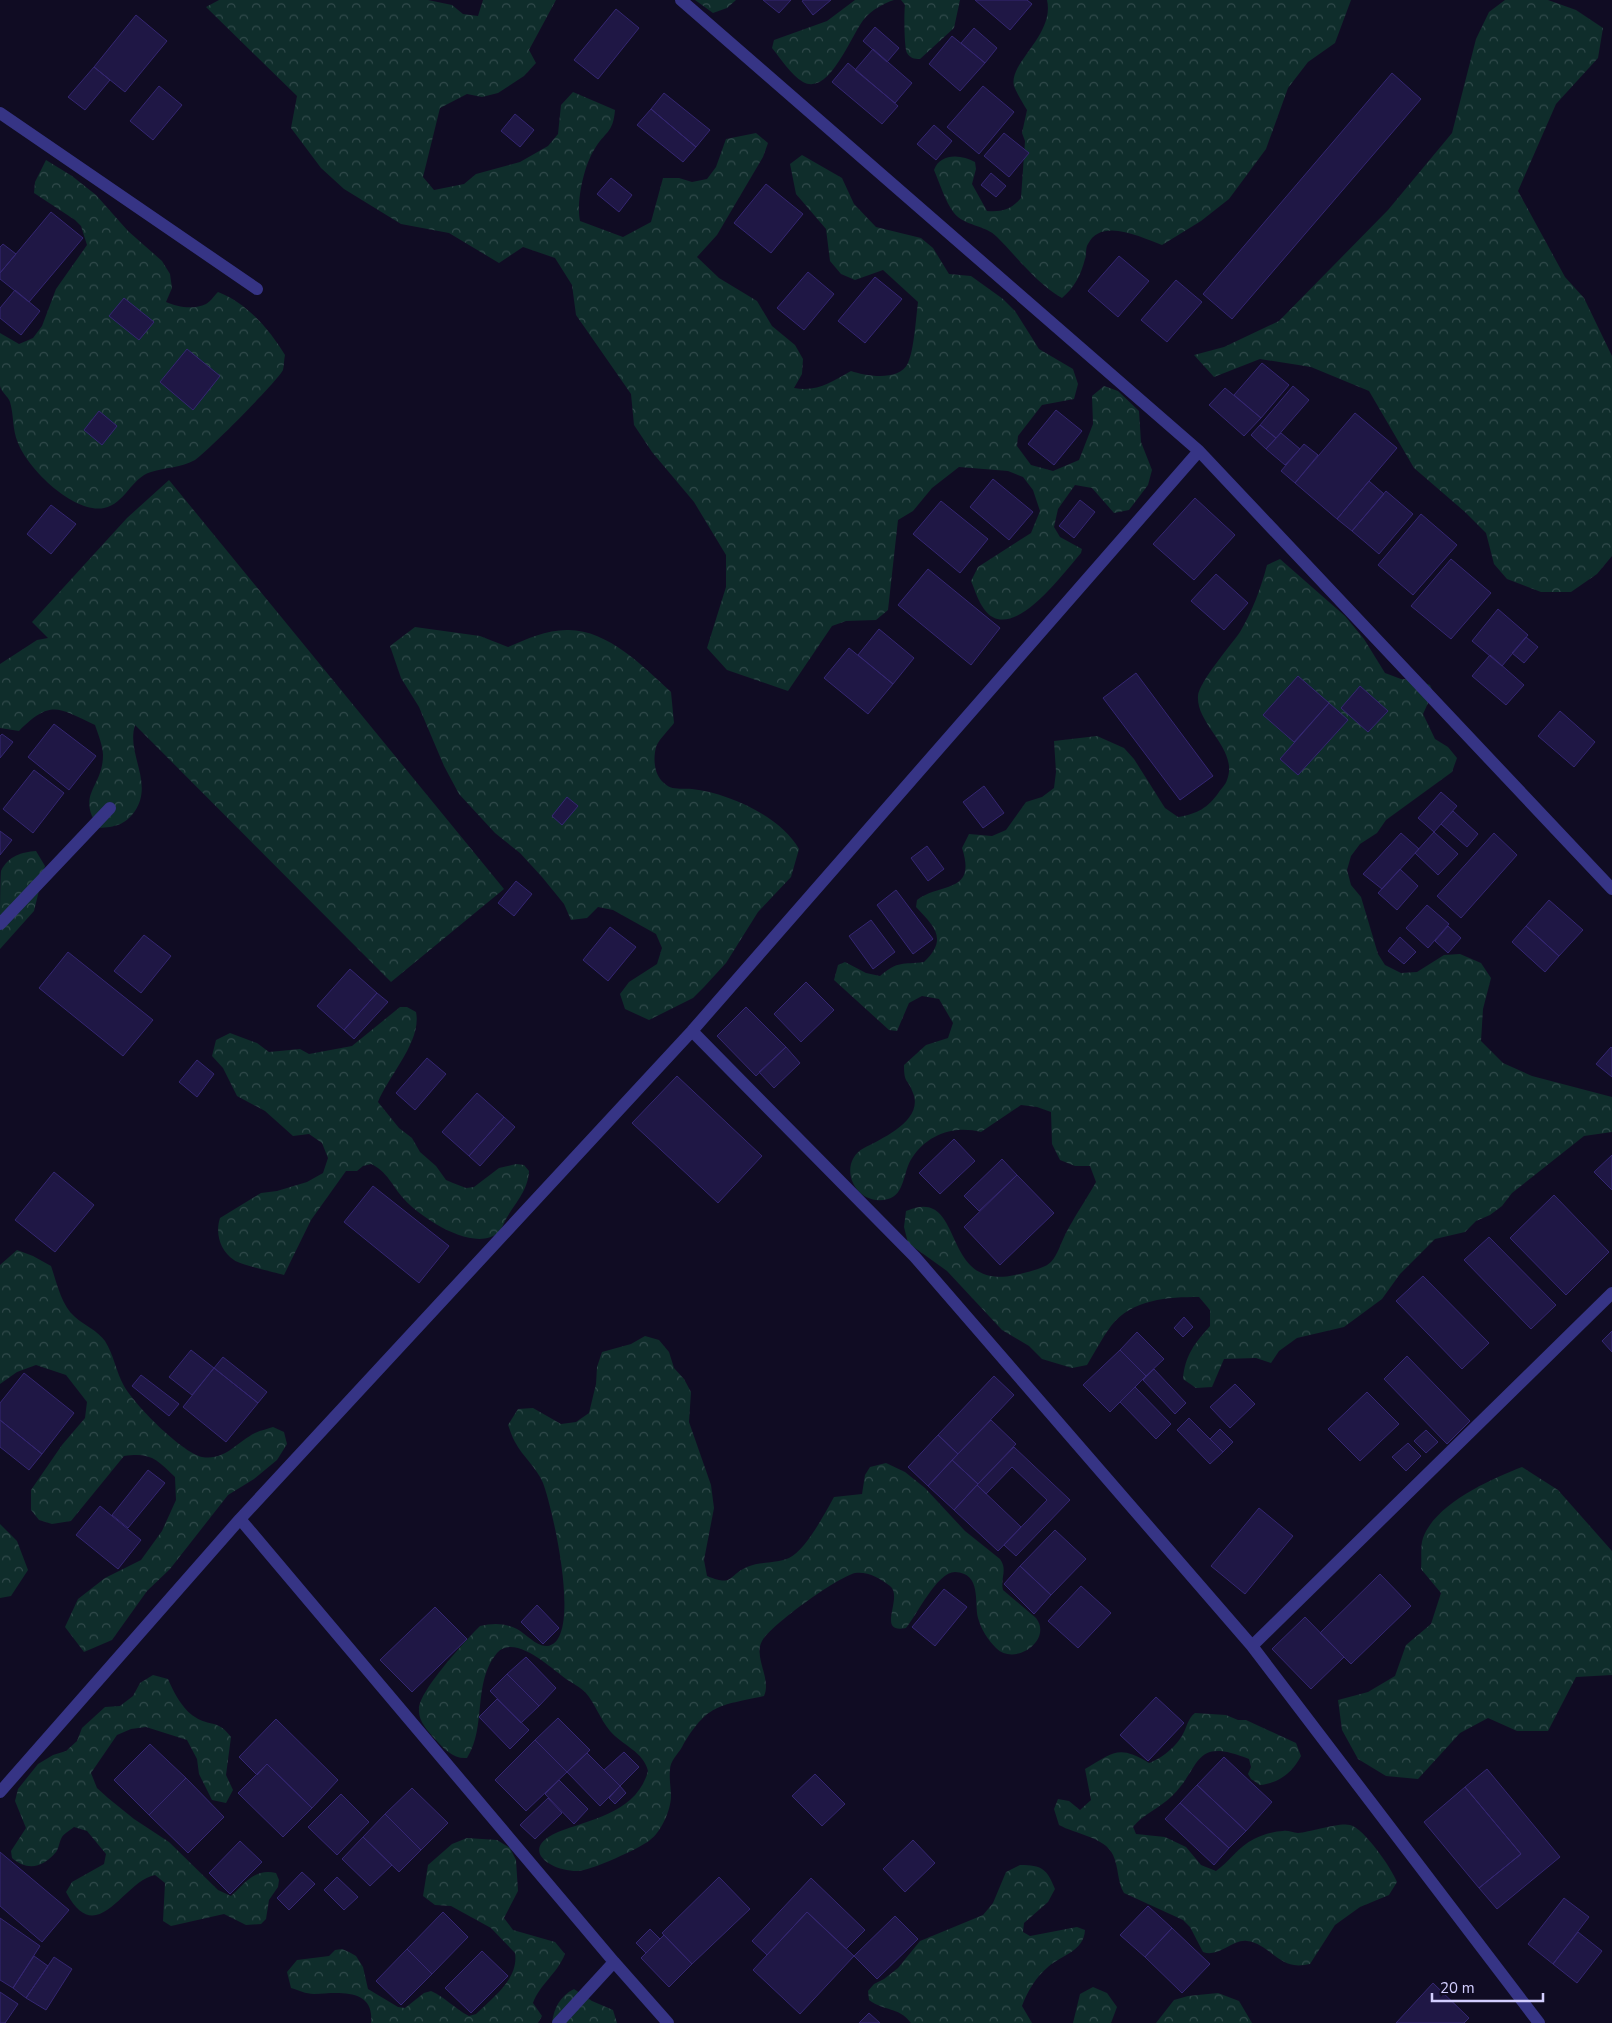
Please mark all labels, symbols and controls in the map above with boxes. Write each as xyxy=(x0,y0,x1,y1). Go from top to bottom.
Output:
scale bar xyxy=(1432,1970,1543,2002)
text: 20 m xyxy=(1440,1978,1475,1998)

